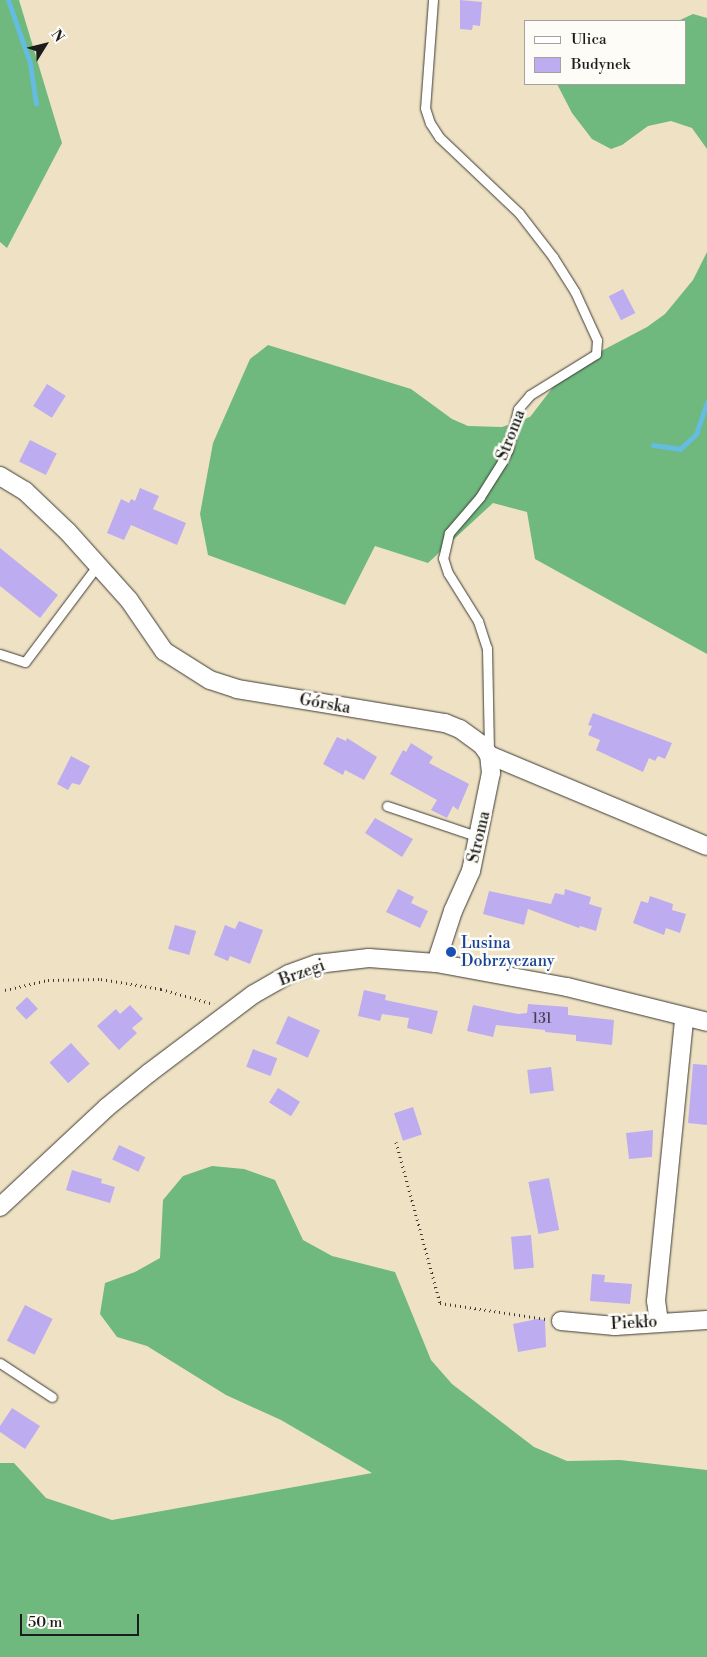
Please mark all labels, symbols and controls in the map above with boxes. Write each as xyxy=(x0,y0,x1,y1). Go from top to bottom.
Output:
north arrow xyxy=(20,20,70,70)
legend xyxy=(524,20,687,85)
text: N xyxy=(47,26,68,46)
text: Ulica xyxy=(571,30,607,49)
text: Budynek xyxy=(571,55,630,74)
street label: Stroma xyxy=(493,407,529,463)
street label: Górska xyxy=(298,690,352,718)
street label: Stroma xyxy=(464,809,494,865)
place label: Lusina Dobrzyczany xyxy=(461,933,555,971)
marker: Lusina Dobrzyczany xyxy=(445,946,457,958)
street label: Brzegi xyxy=(276,956,328,990)
house number: 131 xyxy=(532,1011,552,1027)
street label: Piekło xyxy=(610,1312,658,1334)
scale bar xyxy=(22,1604,141,1636)
text: 50 m xyxy=(28,1613,62,1632)

